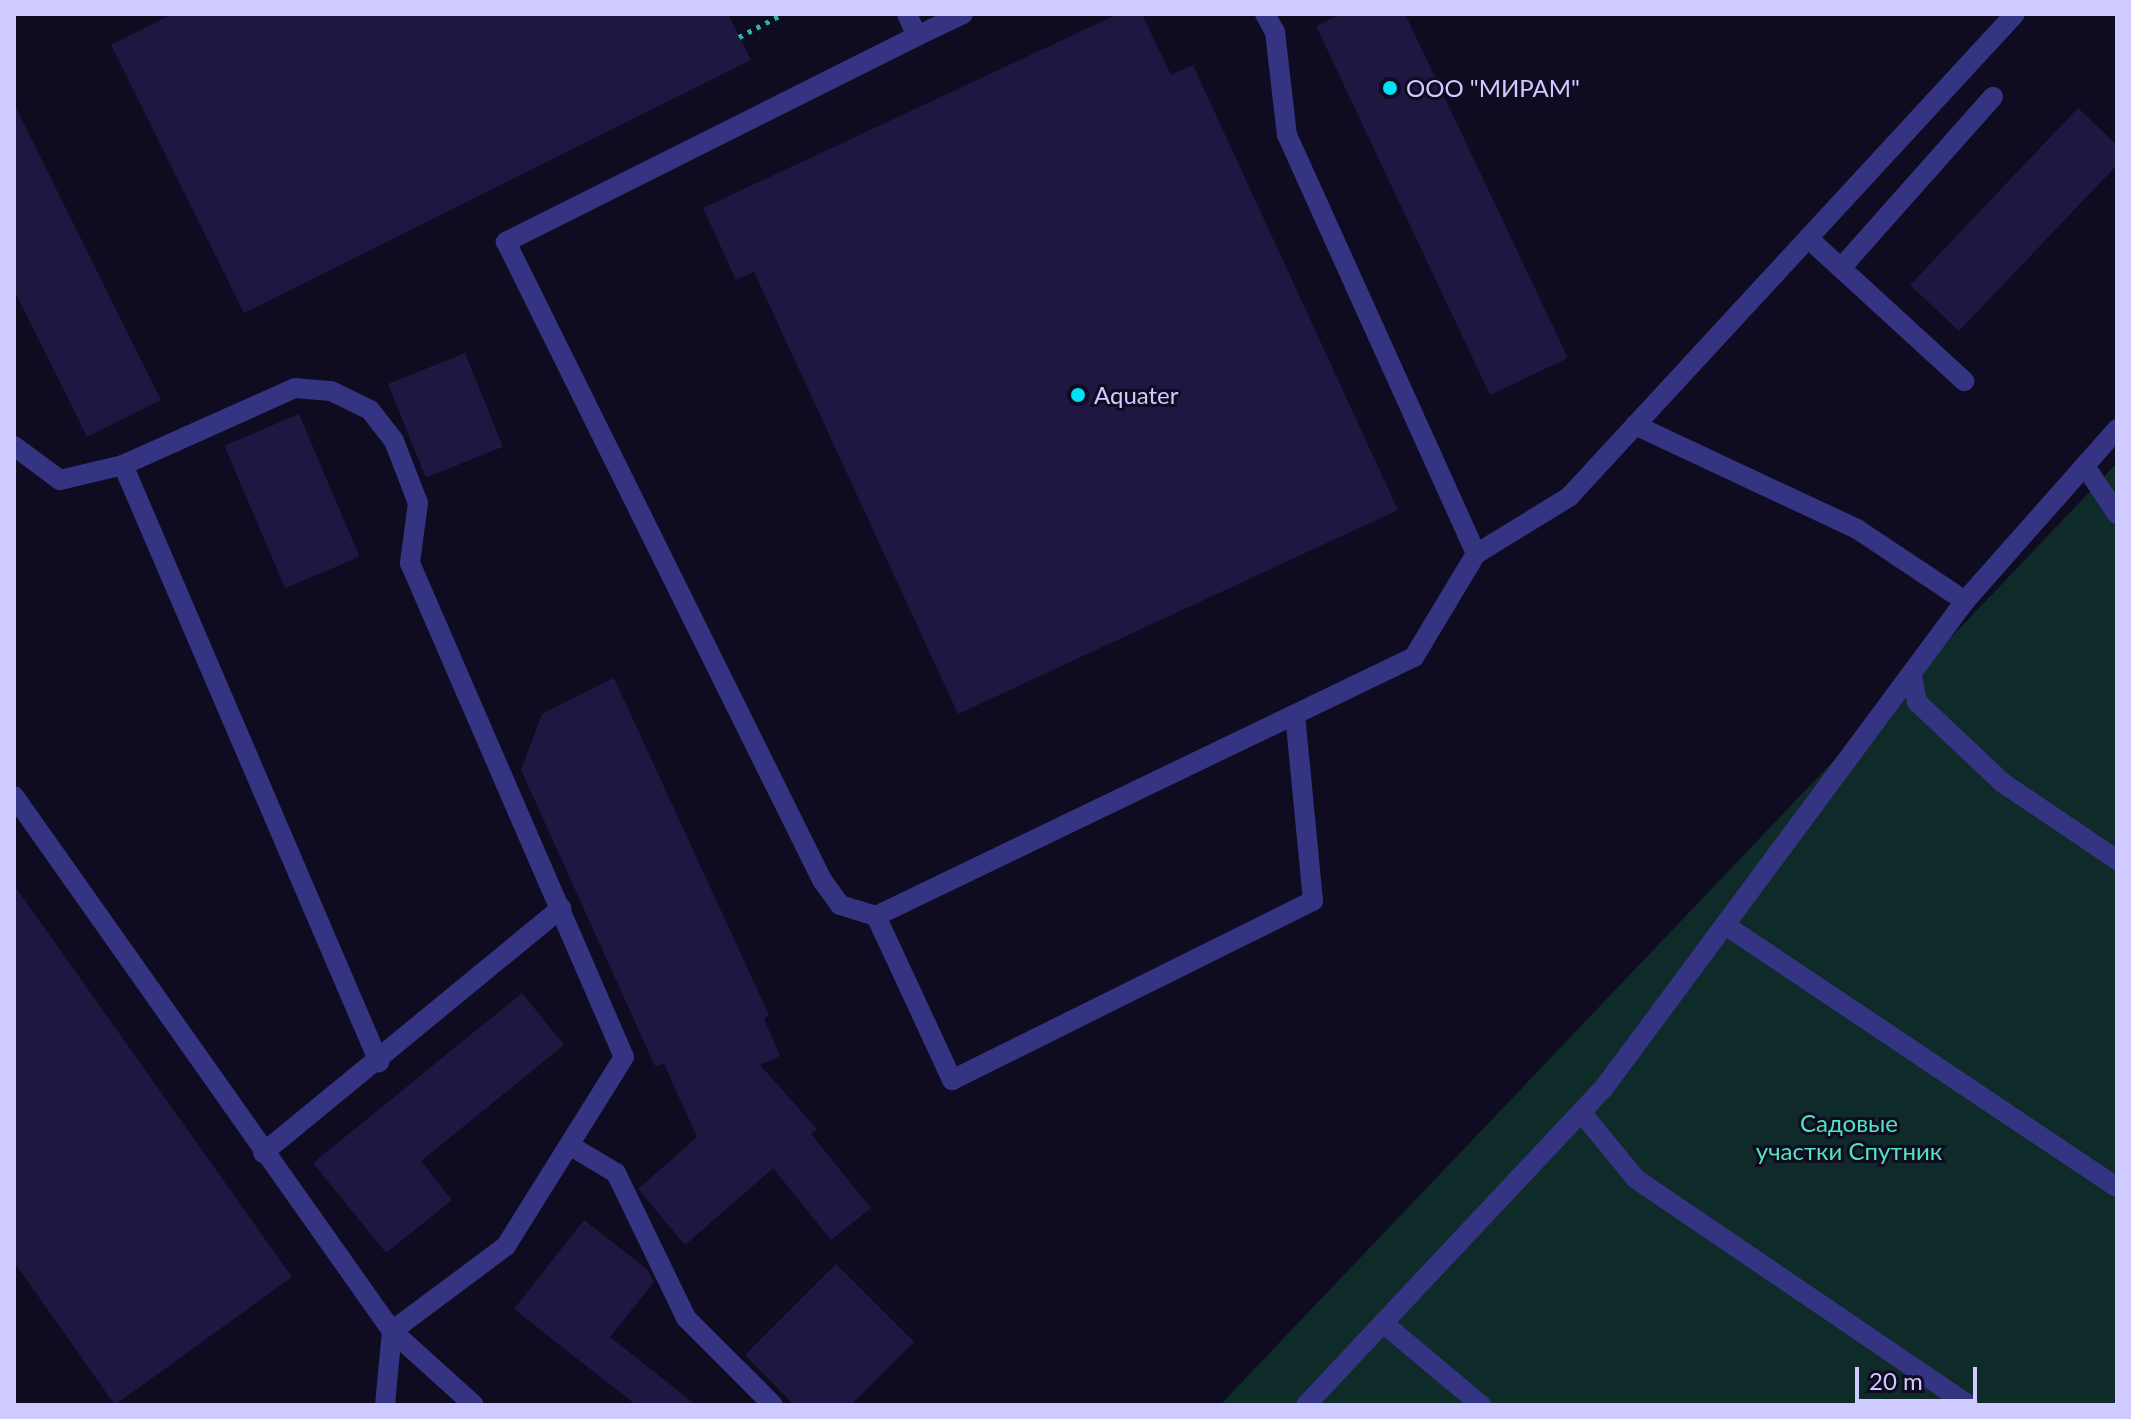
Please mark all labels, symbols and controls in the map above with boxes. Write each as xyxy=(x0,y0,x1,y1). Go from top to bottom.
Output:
place label: ООО "МИРАМ" xyxy=(1406,74,1580,102)
marker: ООО "МИРАМ" xyxy=(1381,79,1399,97)
place label: Aquater xyxy=(1094,381,1179,409)
marker: Aquater xyxy=(1069,386,1087,404)
park label: Садовые участки Спутник xyxy=(1756,1109,1942,1165)
scale bar xyxy=(1859,1351,1981,1401)
text: 20 m xyxy=(1869,1366,1923,1395)

